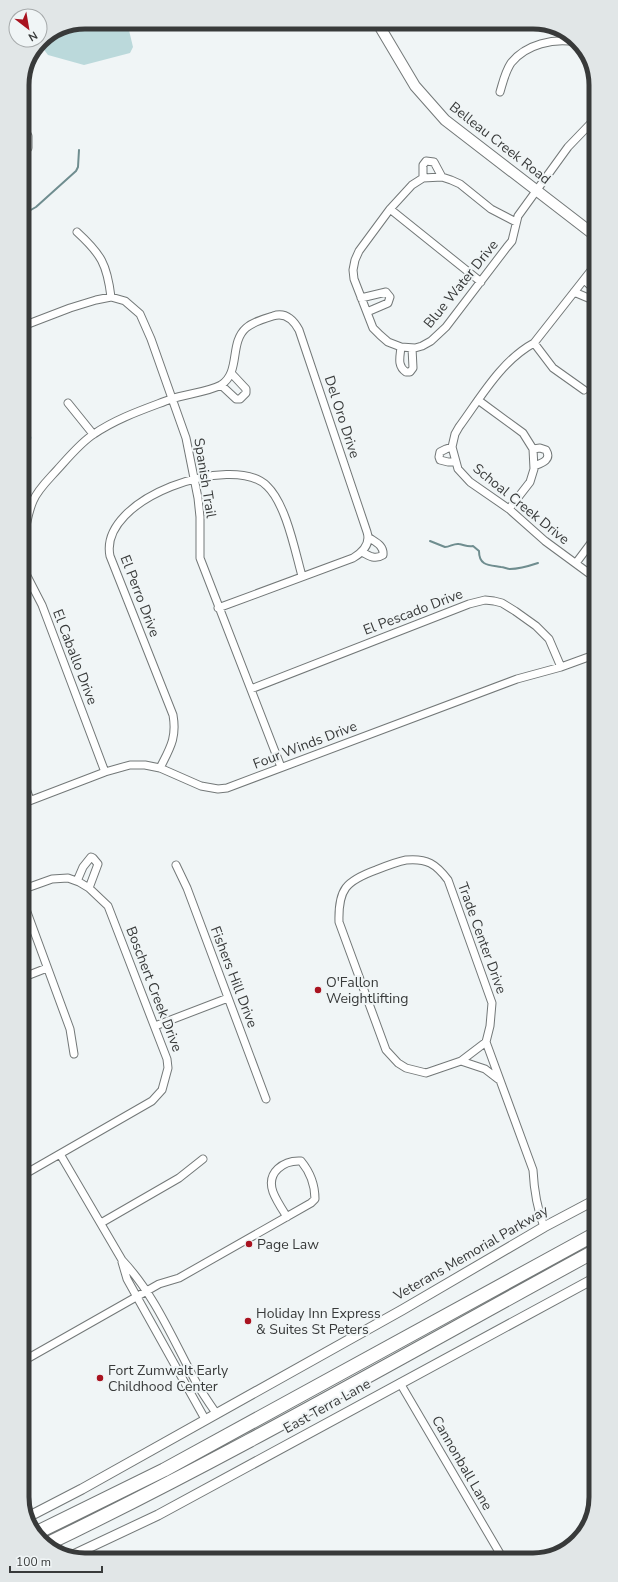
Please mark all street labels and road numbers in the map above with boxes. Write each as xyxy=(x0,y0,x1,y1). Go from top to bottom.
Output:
street label: Belleau Creek Road xyxy=(445,97,555,189)
street label: Blue Water Drive xyxy=(419,236,503,332)
street label: Del Oro Drive xyxy=(320,373,364,461)
street label: Spanish Trail xyxy=(189,437,221,520)
street label: Schoal Creek Drive xyxy=(469,459,573,549)
street label: El Perro Drive xyxy=(116,552,164,640)
street label: El Pescado Drive xyxy=(360,584,466,640)
street label: El Caballo Drive xyxy=(48,606,102,708)
street label: Four Winds Drive xyxy=(250,716,360,774)
street label: Trade Center Drive xyxy=(453,880,511,996)
street label: Fishers Hill Drive xyxy=(206,923,262,1031)
street label: Boschert Creek Drive xyxy=(121,924,187,1054)
street label: Veterans Memorial Parkway xyxy=(389,1200,553,1306)
street label: East Terra Lane xyxy=(280,1374,374,1438)
street label: Cannonball Lane xyxy=(427,1412,497,1514)

